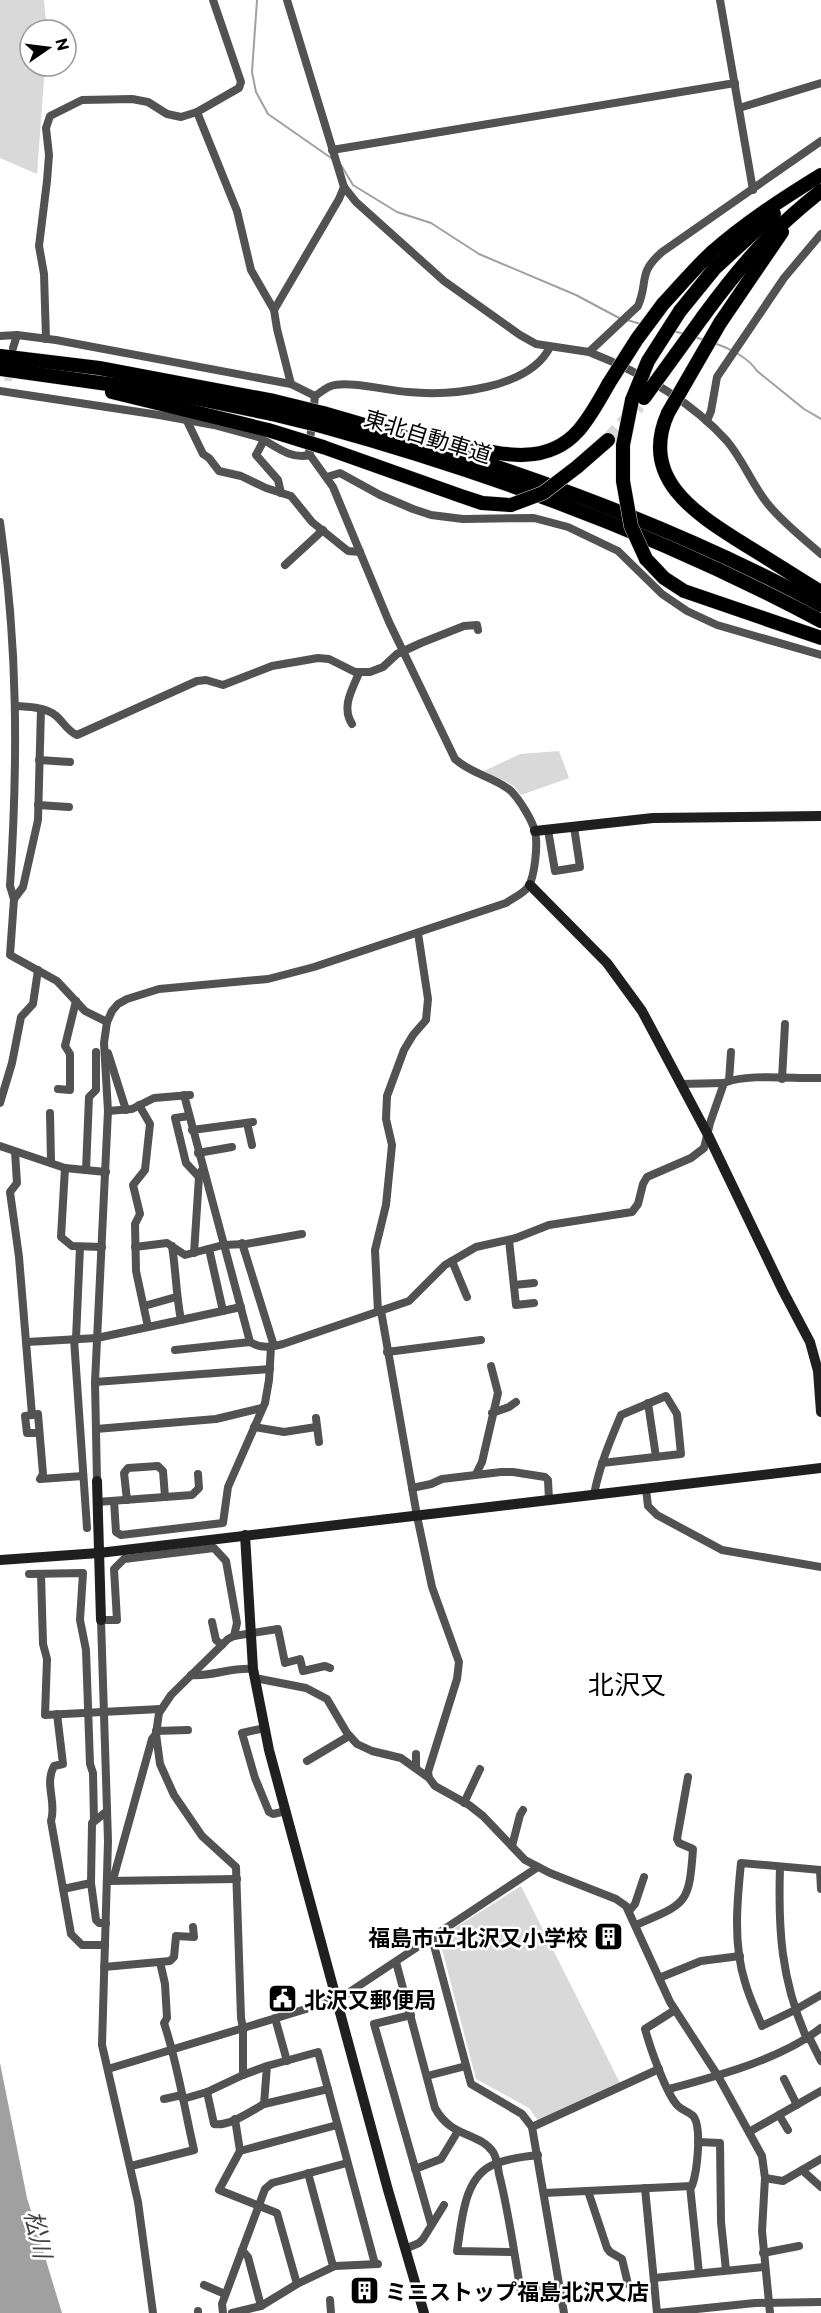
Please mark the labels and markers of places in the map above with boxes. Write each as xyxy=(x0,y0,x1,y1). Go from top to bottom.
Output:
building icon: 福島市立北沢又小学校 xyxy=(593,1921,625,1953)
place label: 福島市立北沢又小学校 xyxy=(368,1924,588,1951)
public building icon: 北沢又郵便局 xyxy=(267,1983,299,2015)
place label: 北沢又郵便局 xyxy=(304,1986,436,2013)
building icon: ミニストップ福島北沢又店 xyxy=(348,2275,380,2307)
place label: ミニストップ福島北沢又店 xyxy=(385,2278,649,2305)

